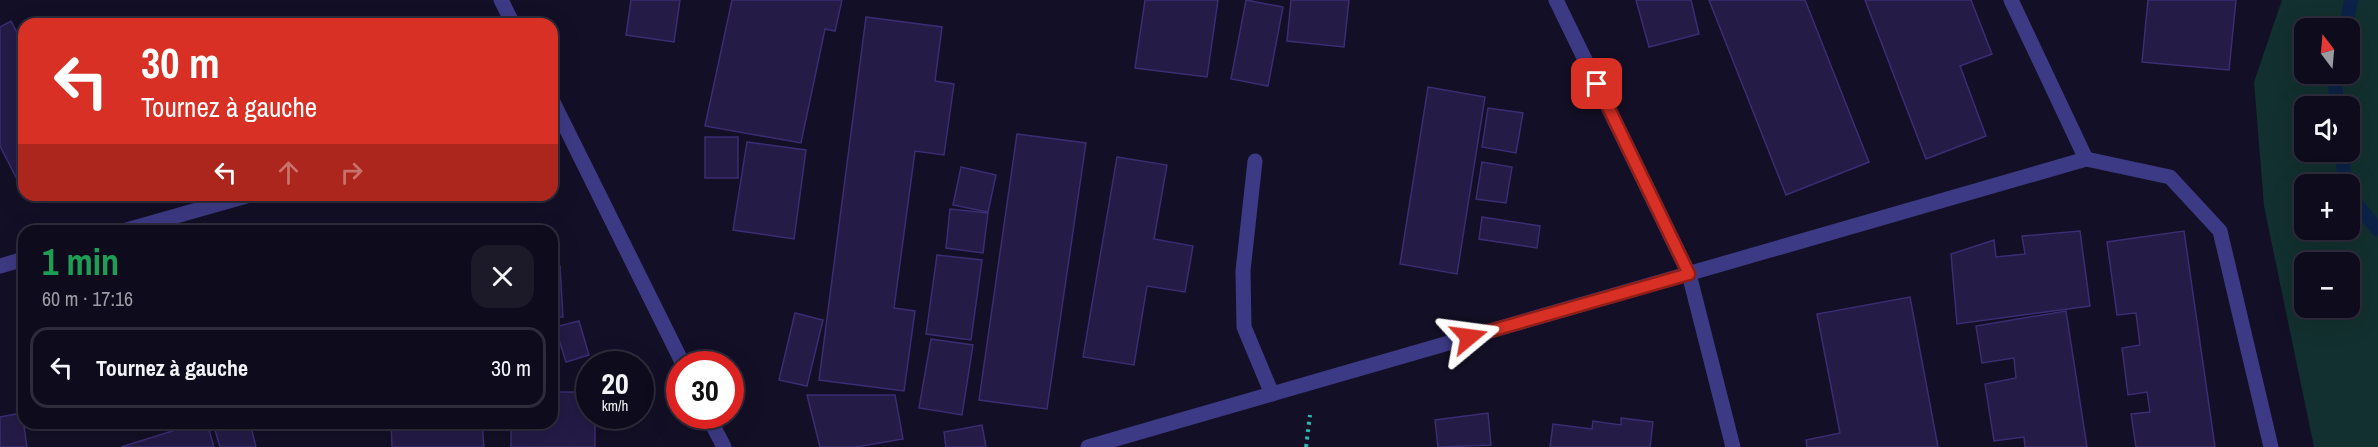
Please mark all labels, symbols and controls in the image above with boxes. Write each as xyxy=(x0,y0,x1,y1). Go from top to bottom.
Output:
north arrow xyxy=(2294,18,2360,84)
map controls xyxy=(2294,18,2360,318)
text: 30 m xyxy=(141,35,220,91)
icon: left xyxy=(42,42,120,120)
pin xyxy=(1571,58,1622,109)
icon: arrive xyxy=(1580,67,1613,100)
text: Tournez à gauche xyxy=(141,89,317,125)
button: sound xyxy=(2294,96,2360,162)
icon: left xyxy=(209,156,242,189)
icon: ahead xyxy=(272,156,305,189)
icon: right xyxy=(335,156,368,189)
button: + xyxy=(2294,174,2360,240)
text: 1 min xyxy=(42,238,119,286)
button: close xyxy=(471,245,534,308)
button: − xyxy=(2294,252,2360,318)
text: 60 m · 17:16 xyxy=(42,285,133,312)
position arrow xyxy=(1437,305,1501,369)
icon: left xyxy=(45,351,78,384)
speed limit sign: 30 xyxy=(666,351,744,429)
text: Tournez à gauche xyxy=(96,353,248,383)
text: 30 m xyxy=(491,353,531,383)
text: 20 xyxy=(601,363,629,403)
text: km/h xyxy=(602,395,628,416)

